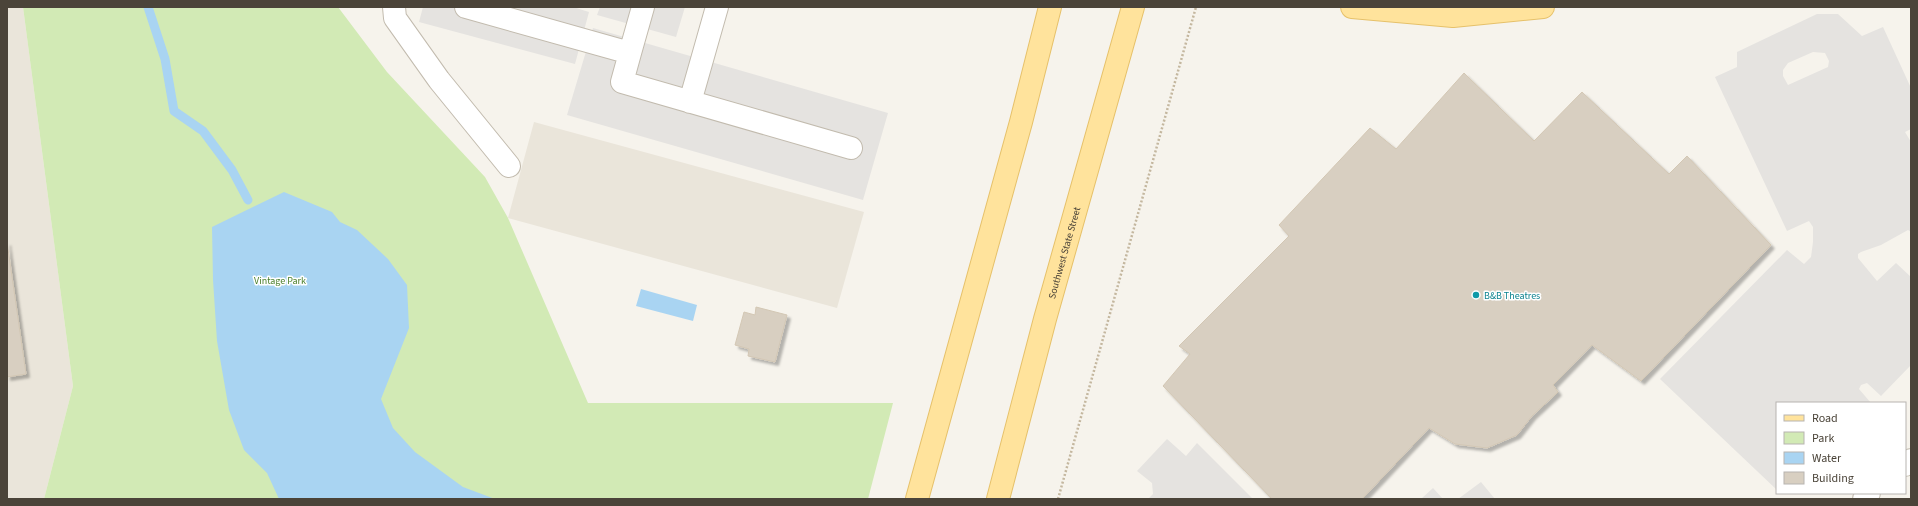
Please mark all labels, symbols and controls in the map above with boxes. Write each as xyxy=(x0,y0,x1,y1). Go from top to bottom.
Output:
street label: Southwest State Street xyxy=(1045,205,1084,301)
park label: Vintage Park xyxy=(254,274,306,288)
place label: B&B Theatres xyxy=(1484,289,1540,303)
marker: B&B Theatres xyxy=(1471,290,1481,300)
legend xyxy=(1776,402,1906,494)
text: Road xyxy=(1812,410,1838,427)
text: Park xyxy=(1812,430,1834,447)
text: Water xyxy=(1812,450,1842,467)
text: Building xyxy=(1812,470,1854,487)

